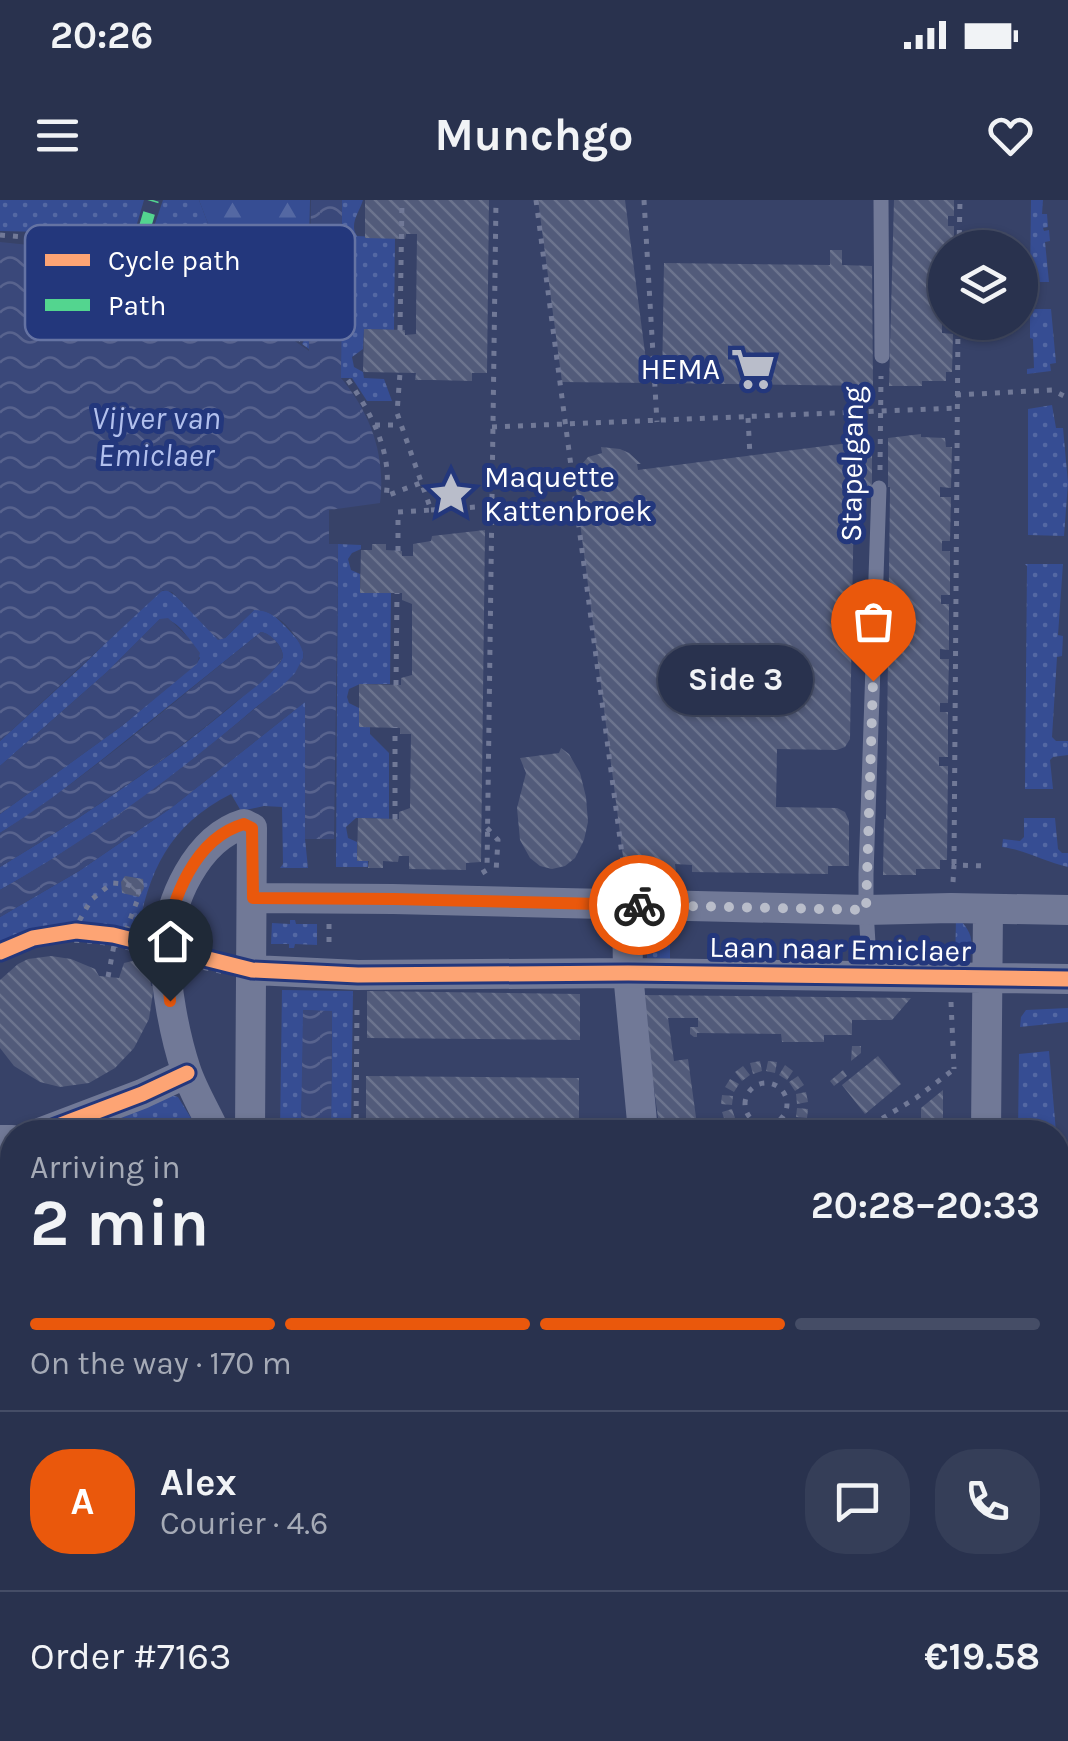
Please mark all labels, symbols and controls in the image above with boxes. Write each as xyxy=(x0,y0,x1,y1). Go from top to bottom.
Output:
text: 20:26 xyxy=(50,13,153,58)
icon: menu xyxy=(30,108,85,163)
icon: heart xyxy=(983,108,1038,163)
text: Munchgo xyxy=(434,109,634,161)
legend xyxy=(25,225,355,340)
map controls xyxy=(928,230,1038,340)
button: layers xyxy=(928,230,1038,340)
text: Cycle path xyxy=(108,244,241,277)
text: Path xyxy=(108,289,166,322)
supermarket icon: HEMA xyxy=(729,345,777,393)
place label: HEMA xyxy=(640,351,720,387)
street label: Stapelgang xyxy=(833,386,871,542)
water label: Vijver van Emiclaer xyxy=(91,400,221,474)
place label: Maquette Kattenbroek xyxy=(484,459,652,529)
place icon: Maquette Kattenbroek xyxy=(427,470,475,518)
pin xyxy=(831,579,916,682)
icon: bag xyxy=(846,594,901,649)
callout: Side 3 xyxy=(658,646,813,716)
text: Side 3 xyxy=(688,661,783,698)
courier xyxy=(589,855,689,955)
icon: bike xyxy=(612,878,667,933)
pin xyxy=(128,899,213,1002)
icon: home xyxy=(143,914,198,969)
street label: Laan naar Emiclaer xyxy=(709,929,971,969)
text: Arriving in xyxy=(30,1149,181,1186)
text: 20:28–20:33 xyxy=(811,1183,1040,1228)
text: 2 min xyxy=(30,1185,209,1261)
text: On the way · 170 m xyxy=(30,1345,292,1382)
button: chat xyxy=(805,1449,910,1554)
button: phone xyxy=(935,1449,1040,1554)
text: Alex xyxy=(160,1460,237,1505)
text: A xyxy=(71,1479,94,1524)
text: Courier · 4.6 xyxy=(160,1505,328,1542)
text: Order #7163 xyxy=(30,1634,231,1679)
text: €19.58 xyxy=(924,1634,1040,1679)

